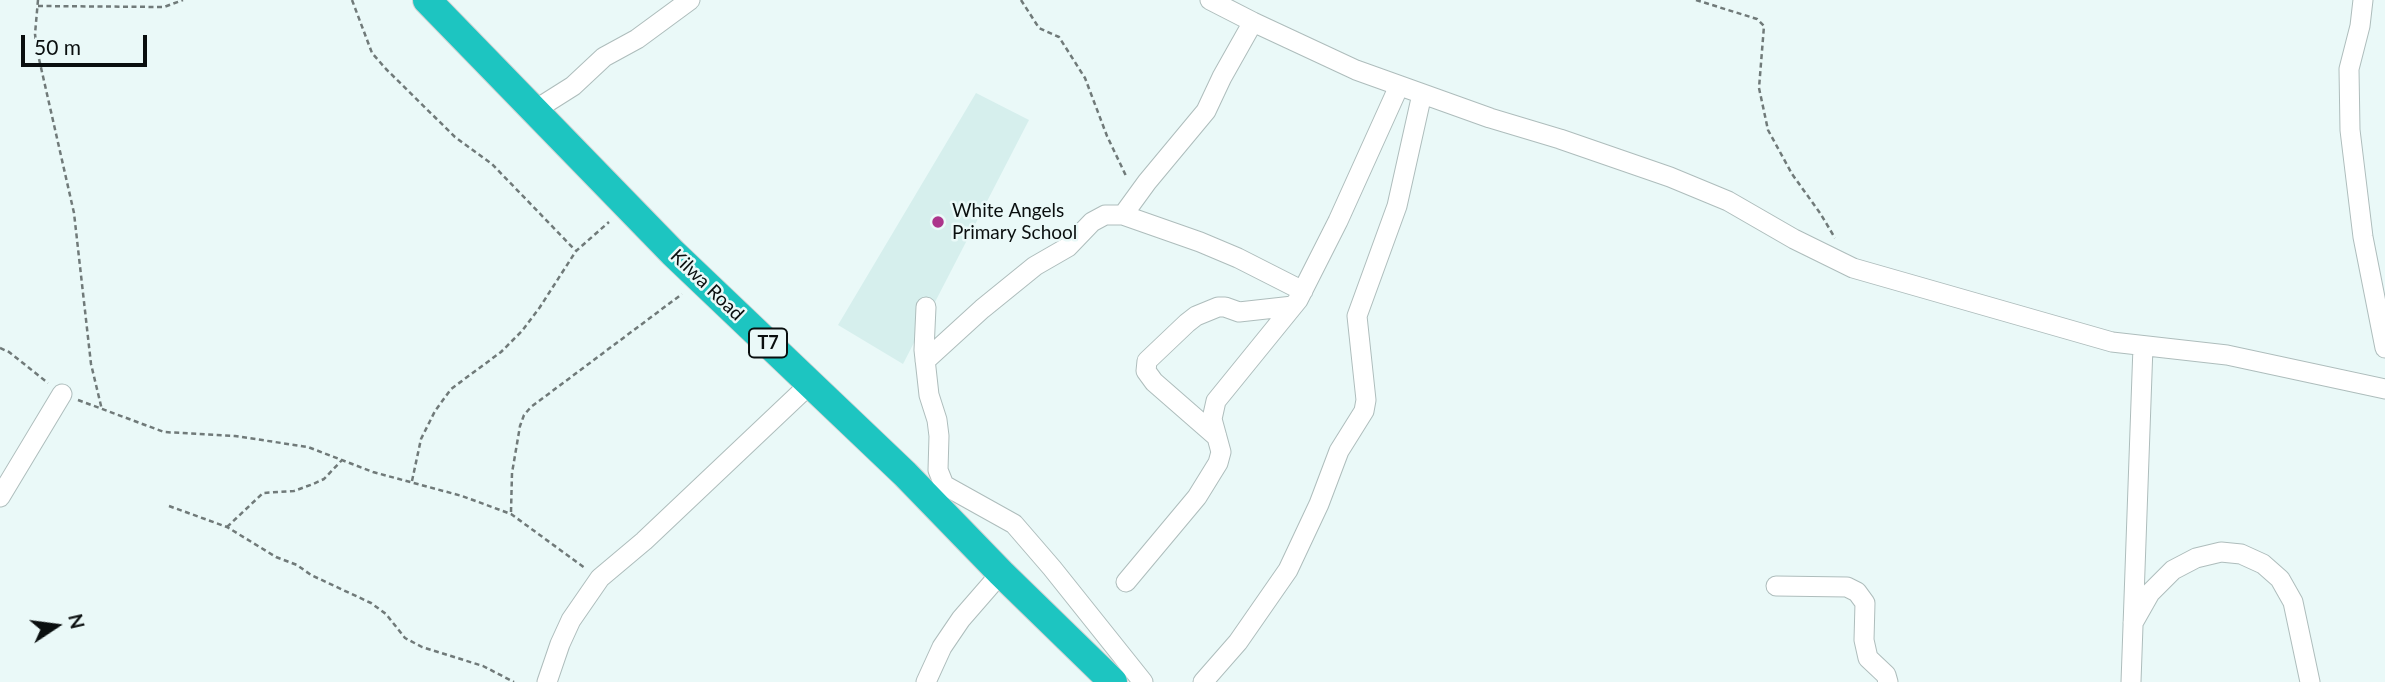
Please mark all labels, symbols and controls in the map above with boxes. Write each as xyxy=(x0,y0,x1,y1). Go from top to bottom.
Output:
scale bar xyxy=(24,21,150,65)
text: 50 m xyxy=(34,34,81,59)
place label: White Angels Primary School xyxy=(952,200,1077,244)
marker: White Angels Primary School xyxy=(930,214,946,230)
street label: Kilwa Road xyxy=(666,245,748,325)
road number: T7 xyxy=(749,328,787,358)
north arrow xyxy=(21,591,91,661)
text: N xyxy=(64,611,90,631)

